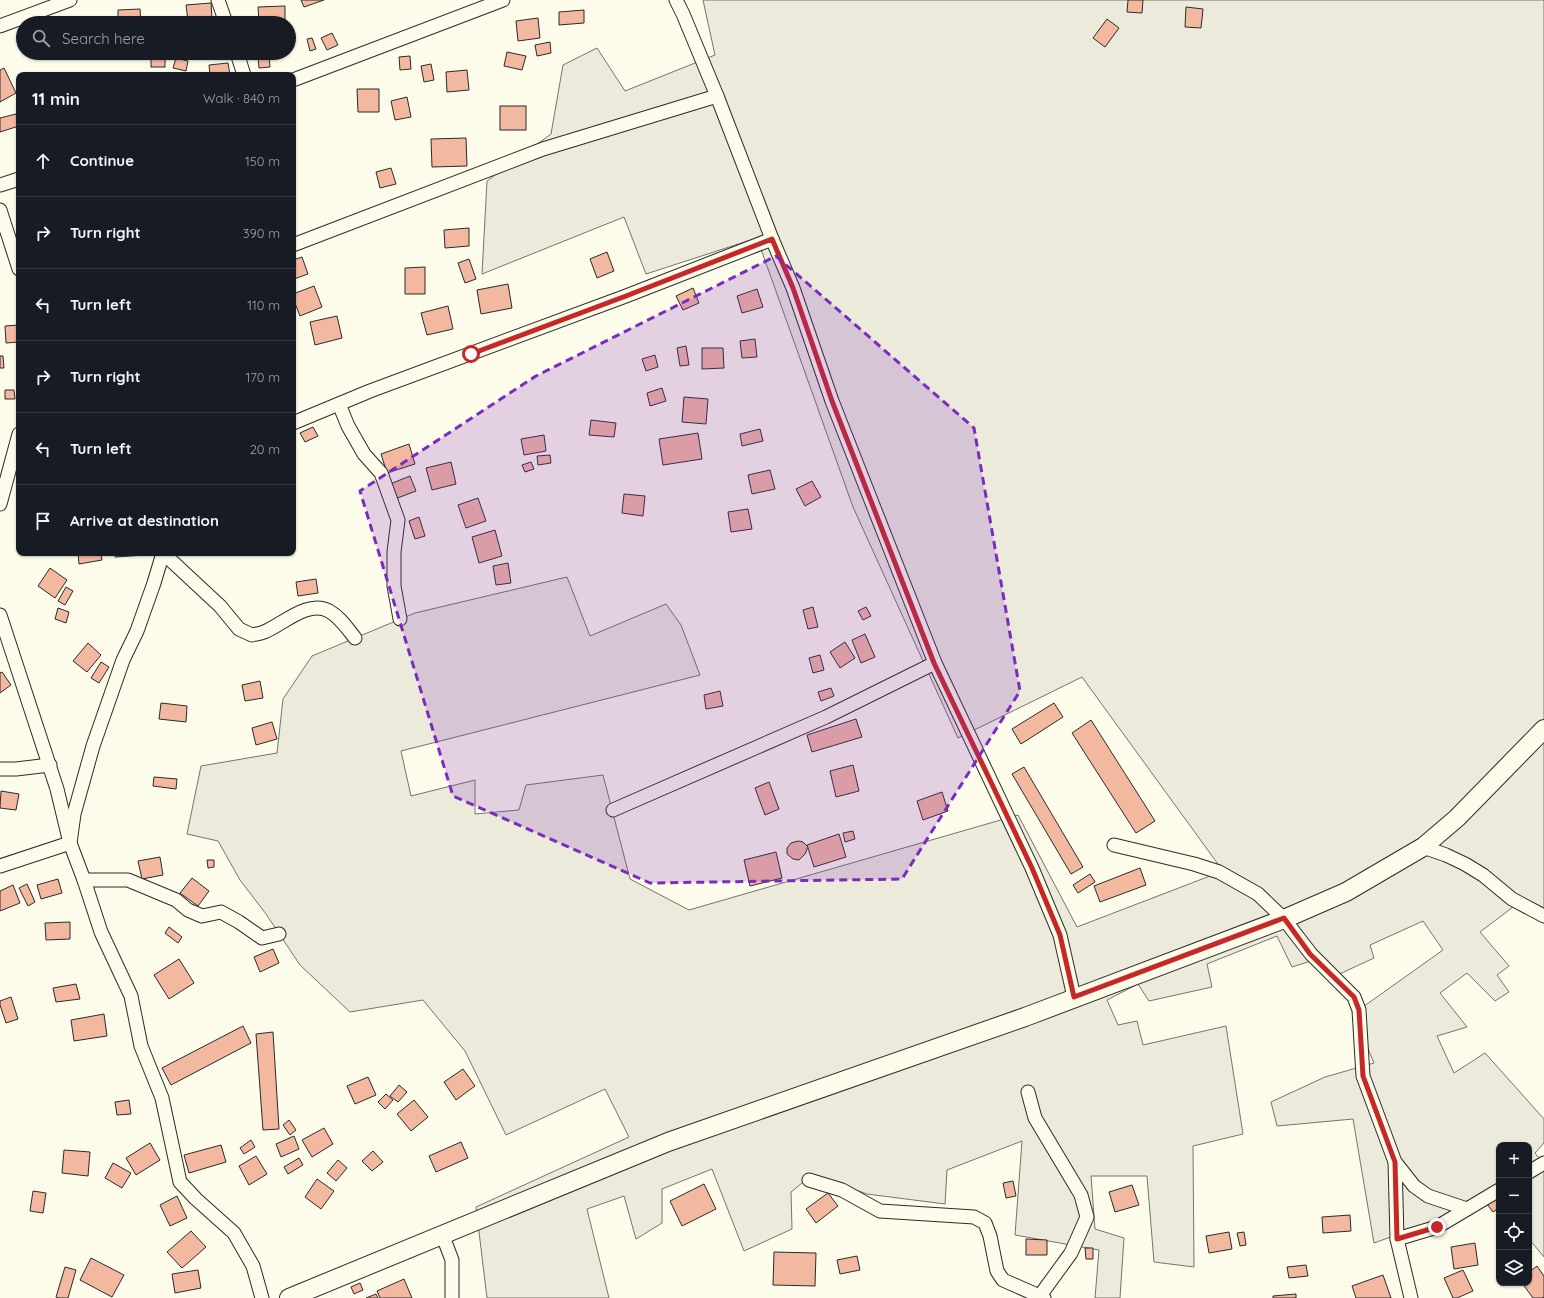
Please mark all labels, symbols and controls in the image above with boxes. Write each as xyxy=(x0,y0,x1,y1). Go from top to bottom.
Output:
search box xyxy=(16,16,296,60)
icon: search xyxy=(30,27,52,49)
text: Search here xyxy=(62,29,145,48)
text: 11 min xyxy=(32,88,80,109)
text: Walk · 840 m xyxy=(203,90,280,106)
icon: ahead xyxy=(32,150,54,172)
text: Continue xyxy=(70,151,134,170)
text: 150 m xyxy=(245,153,280,169)
icon: right xyxy=(32,222,54,244)
text: Turn right xyxy=(70,223,141,242)
text: 390 m xyxy=(243,225,280,241)
icon: left xyxy=(32,294,54,316)
text: Turn left xyxy=(70,295,132,314)
text: 110 m xyxy=(247,297,280,313)
route start xyxy=(462,345,480,363)
icon: right xyxy=(32,366,54,388)
text: Turn right xyxy=(70,367,141,386)
text: 170 m xyxy=(245,369,280,385)
icon: left xyxy=(32,438,54,460)
text: Turn left xyxy=(70,439,132,458)
text: 20 m xyxy=(250,441,280,457)
icon: arrive xyxy=(32,510,54,532)
text: Arrive at destination xyxy=(70,511,219,530)
map controls xyxy=(1496,1142,1532,1286)
button: + xyxy=(1496,1142,1532,1178)
button: − xyxy=(1496,1178,1532,1214)
button: locate xyxy=(1496,1214,1532,1250)
route end xyxy=(1428,1218,1446,1236)
button: layers xyxy=(1496,1250,1532,1286)

